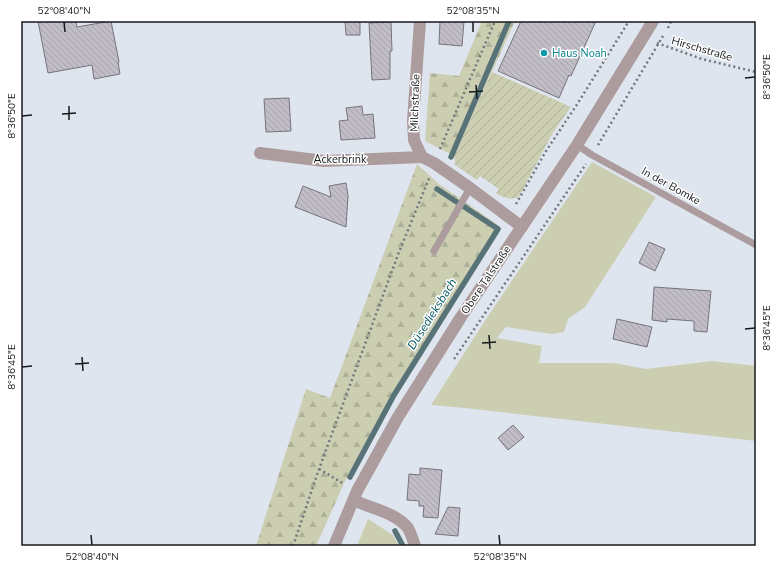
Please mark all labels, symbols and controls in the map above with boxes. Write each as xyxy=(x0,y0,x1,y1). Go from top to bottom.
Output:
text: 52°08'40"N xyxy=(37,4,91,18)
text: 52°08'35"N xyxy=(446,4,500,18)
street label: Hirschstraße xyxy=(670,33,734,65)
place label: Haus Noah xyxy=(552,46,607,61)
marker: Haus Noah xyxy=(539,48,549,58)
text: 8°36'50"E xyxy=(760,54,774,100)
street label: Milchstraße xyxy=(406,74,424,132)
text: 8°36'50"E xyxy=(5,93,19,139)
street label: Ackerbrink xyxy=(314,152,367,167)
street label: In der Bomke xyxy=(639,164,703,208)
street label: Obere Talstraße xyxy=(458,243,515,317)
water label: Düsedieksbach xyxy=(404,275,460,353)
text: 8°36'45"E xyxy=(760,305,774,351)
text: 8°36'45"E xyxy=(5,344,19,390)
text: 52°08'40"N xyxy=(65,550,119,564)
text: 52°08'35"N xyxy=(473,550,527,564)

